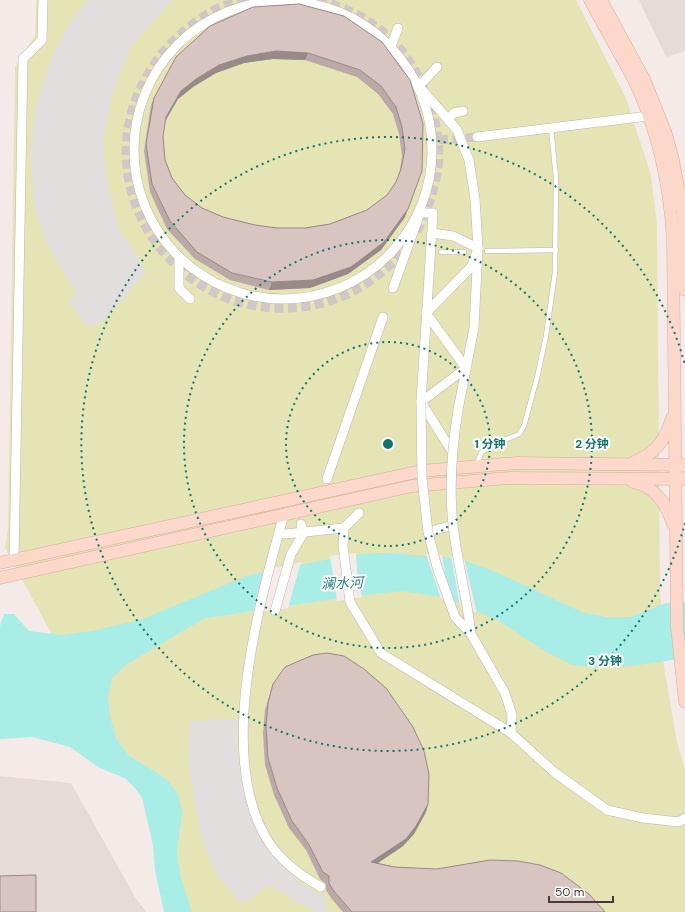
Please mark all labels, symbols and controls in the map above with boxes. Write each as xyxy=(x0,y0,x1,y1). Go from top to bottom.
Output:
text: 1 分钟 xyxy=(474,436,506,452)
text: 2 分钟 xyxy=(575,436,609,452)
centre of rings xyxy=(381,437,395,451)
water label: 澜水河 xyxy=(321,573,366,593)
text: 3 分钟 xyxy=(588,653,622,669)
scale bar xyxy=(549,878,613,904)
text: 50 m xyxy=(555,884,584,900)

